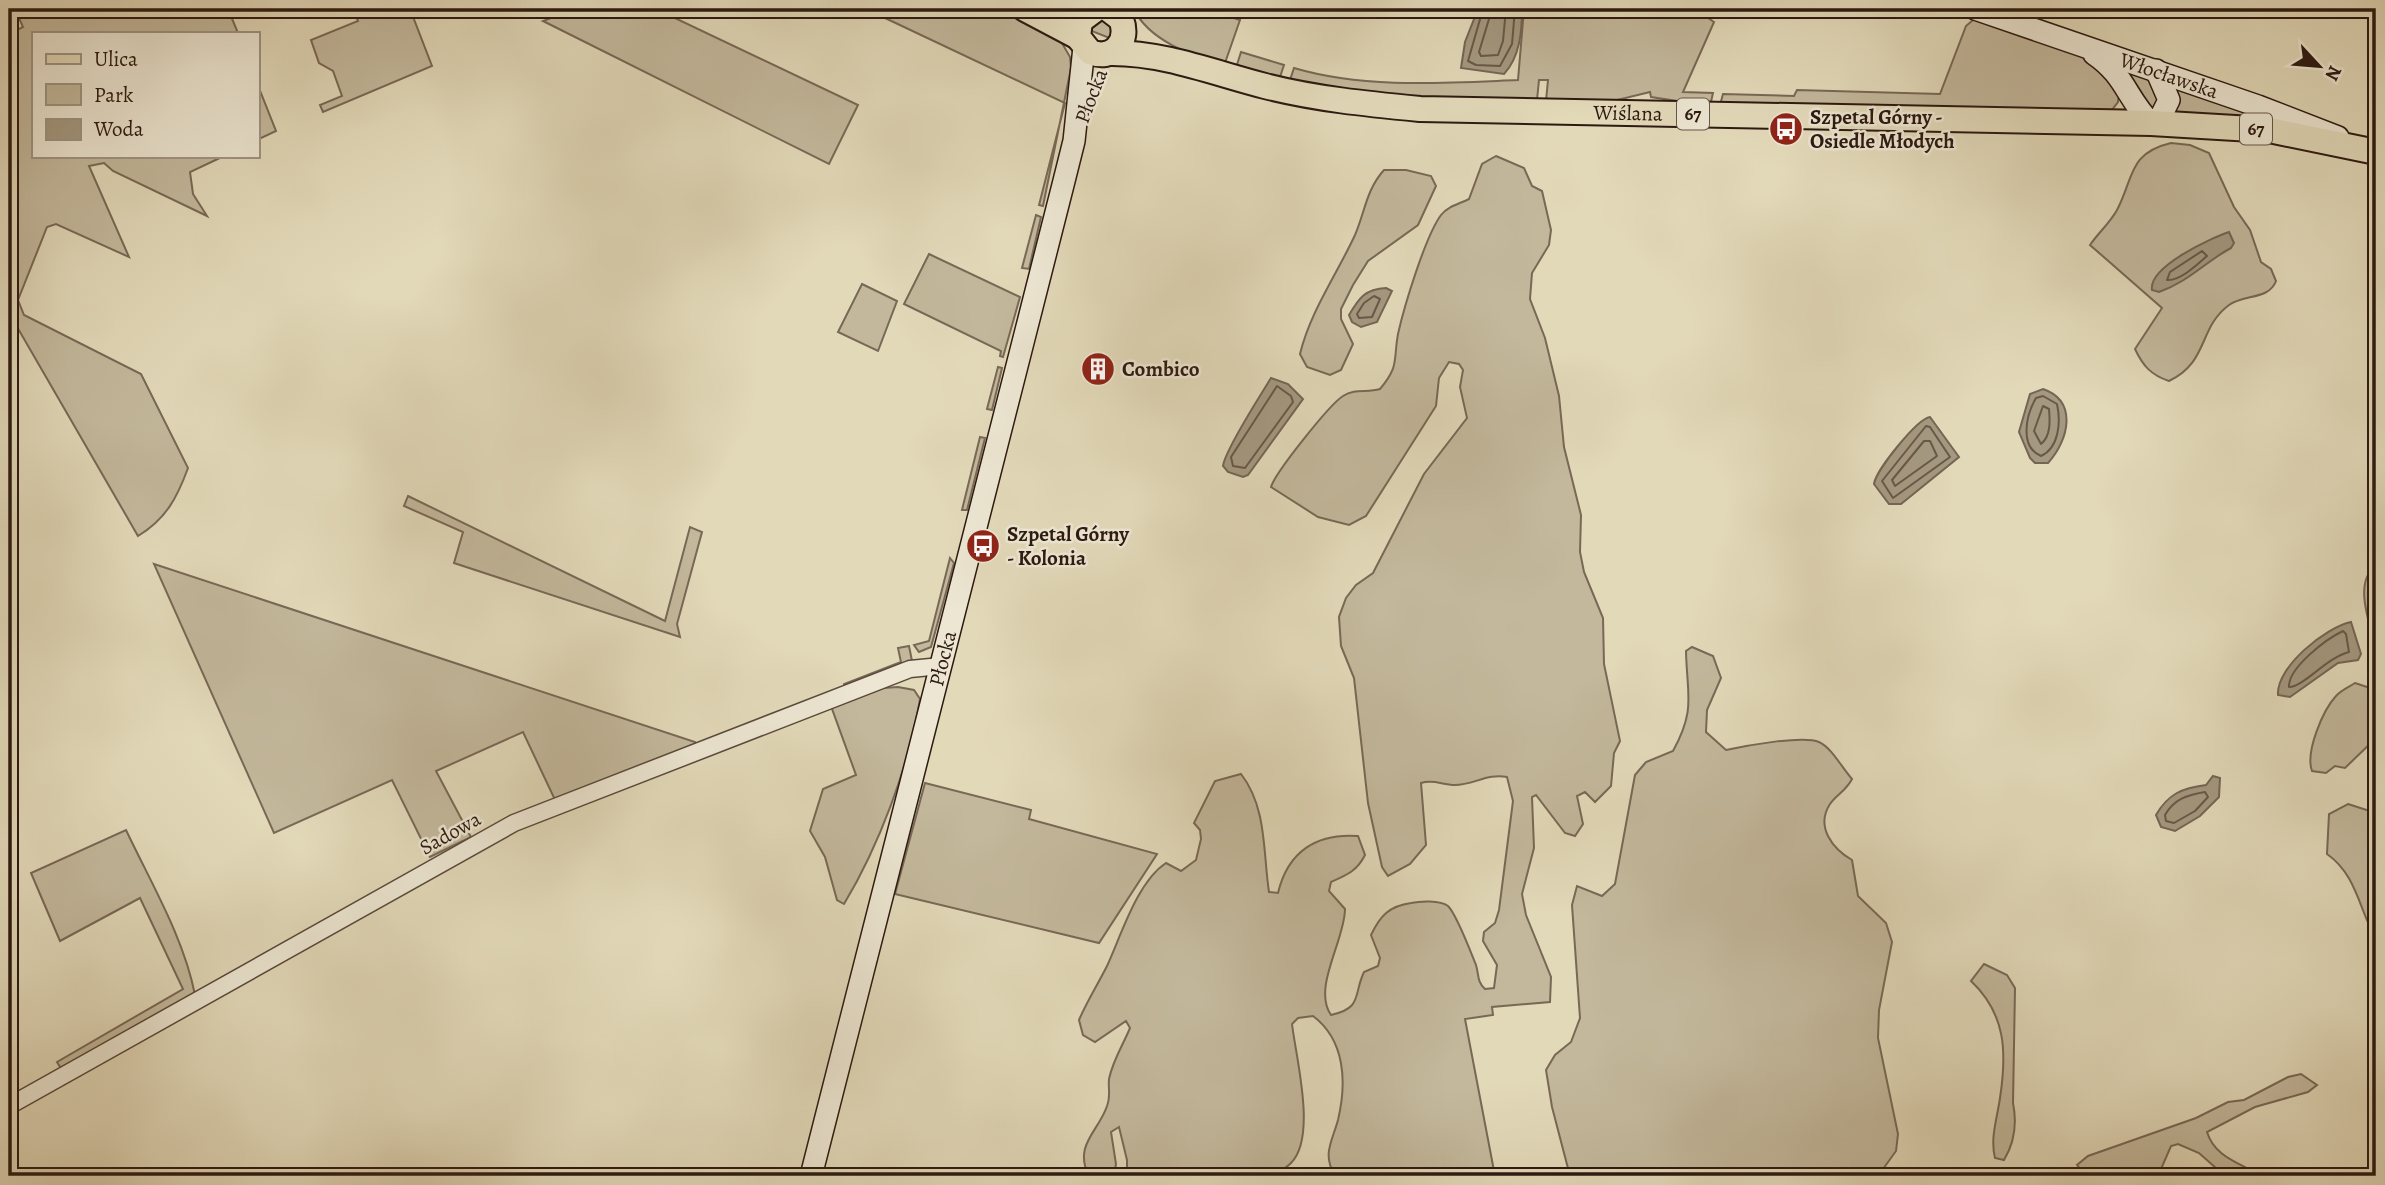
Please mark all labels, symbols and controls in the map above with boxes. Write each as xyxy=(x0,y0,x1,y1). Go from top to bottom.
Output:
legend xyxy=(32,32,259,158)
north arrow xyxy=(2284,32,2354,102)
text: Ulica xyxy=(94,45,138,73)
street label: Włocławska xyxy=(2115,45,2222,105)
text: N xyxy=(2319,61,2348,85)
street label: Płocka xyxy=(1068,64,1114,127)
text: Park xyxy=(94,81,134,109)
street label: Wiślana xyxy=(1592,98,1663,128)
road number: 67 xyxy=(1677,98,1709,130)
place label: Szpetal Górny - Osiedle Młodych xyxy=(1810,103,1955,155)
bus stop icon: Szpetal Górny - Osiedle Młodych xyxy=(1767,110,1805,148)
road number: 67 xyxy=(2240,113,2272,144)
text: Woda xyxy=(93,115,144,143)
building icon: Combico xyxy=(1079,350,1117,388)
place label: Combico xyxy=(1122,355,1200,383)
place label: Szpetal Górny - Kolonia xyxy=(1007,520,1130,572)
bus stop icon: Szpetal Górny - Kolonia xyxy=(964,527,1002,565)
street label: Płocka xyxy=(922,627,963,689)
street label: Sadowa xyxy=(414,805,486,861)

